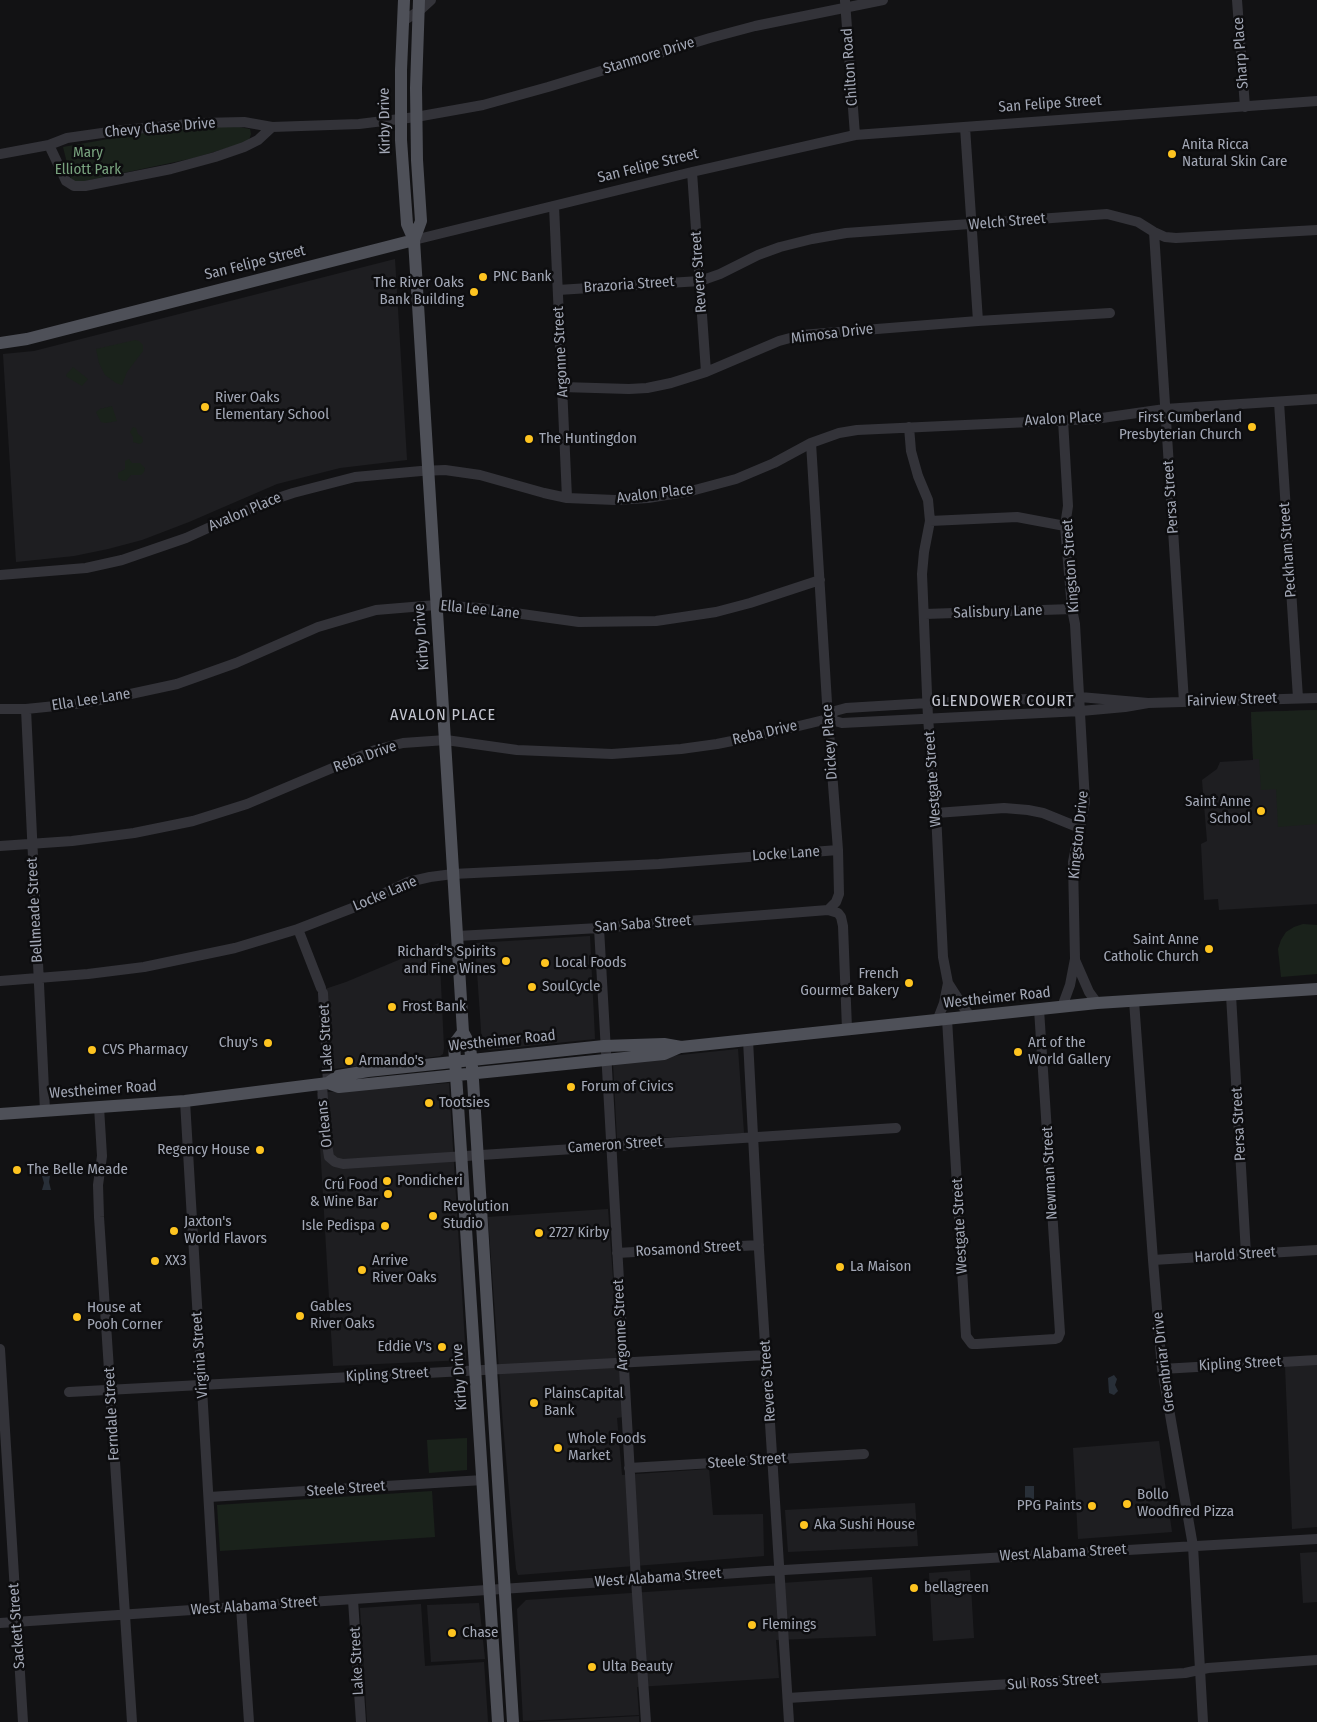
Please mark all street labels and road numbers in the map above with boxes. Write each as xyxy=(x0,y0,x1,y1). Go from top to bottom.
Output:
street label: Sharp Place xyxy=(1230,17,1252,89)
street label: Chilton Road xyxy=(838,27,862,107)
street label: Stanmore Drive xyxy=(601,34,697,78)
street label: Kirby Drive xyxy=(375,87,395,155)
street label: San Felipe Street xyxy=(998,91,1102,117)
street label: Chevy Chase Drive xyxy=(104,114,216,142)
street label: San Felipe Street xyxy=(596,145,700,187)
street label: Welch Street xyxy=(968,210,1046,234)
street label: Revere Street xyxy=(687,230,711,314)
street label: San Felipe Street xyxy=(203,242,307,284)
street label: Brazoria Street xyxy=(583,273,675,297)
street label: Argonne Street xyxy=(550,306,572,398)
street label: Mimosa Drive xyxy=(790,320,874,348)
street label: Avalon Place xyxy=(1024,408,1102,430)
street label: Persa Street xyxy=(1159,460,1183,534)
street label: Avalon Place xyxy=(616,480,694,508)
street label: Avalon Place xyxy=(206,489,284,535)
street label: Peckham Street xyxy=(1276,502,1300,598)
street label: Kingston Street xyxy=(1059,519,1083,613)
street label: Ella Lee Lane xyxy=(440,597,520,623)
street label: Salisbury Lane xyxy=(953,601,1043,623)
street label: Kirby Drive xyxy=(411,603,433,671)
street label: Ella Lee Lane xyxy=(50,685,132,715)
street label: Fairview Street xyxy=(1187,689,1277,711)
street label: Dickey Place xyxy=(818,704,842,780)
street label: Reba Drive xyxy=(731,717,799,749)
street label: Westgate Street xyxy=(921,730,945,828)
street label: Reba Drive xyxy=(331,737,399,777)
street label: Kingston Drive xyxy=(1065,790,1093,880)
street label: Locke Lane xyxy=(752,843,820,865)
street label: Bellmeade Street xyxy=(23,857,47,963)
street label: Locke Lane xyxy=(350,873,420,915)
street label: San Saba Street xyxy=(594,912,692,936)
street label: Westheimer Road xyxy=(943,983,1051,1013)
street label: Lake Street xyxy=(315,1003,337,1073)
street label: Westheimer Road xyxy=(448,1026,556,1056)
street label: Westheimer Road xyxy=(49,1077,157,1103)
street label: Persa Street xyxy=(1228,1087,1250,1161)
street label: Orleans xyxy=(314,1099,336,1149)
street label: Newman Street xyxy=(1039,1126,1061,1220)
street label: Cameron Street xyxy=(567,1133,663,1157)
street label: Westgate Street xyxy=(948,1177,972,1275)
street label: Rosamond Street xyxy=(635,1237,741,1261)
street label: Harold Street xyxy=(1194,1243,1276,1267)
street label: Argonne Street xyxy=(610,1279,632,1371)
street label: Virginia Street xyxy=(188,1311,212,1399)
street label: Greenbriar Drive xyxy=(1149,1311,1179,1413)
street label: Revere Street xyxy=(756,1339,780,1423)
street label: Kirby Drive xyxy=(449,1343,471,1411)
street label: Kipling Street xyxy=(1198,1353,1282,1375)
street label: Kipling Street xyxy=(345,1364,429,1386)
street label: Ferndale Street xyxy=(101,1367,123,1461)
street label: Steele Street xyxy=(707,1449,787,1473)
street label: Steele Street xyxy=(306,1477,386,1501)
street label: West Alabama Street xyxy=(999,1541,1127,1565)
street label: West Alabama Street xyxy=(594,1565,722,1591)
street label: Sackett Street xyxy=(5,1583,29,1669)
street label: West Alabama Street xyxy=(190,1593,318,1619)
street label: Lake Street xyxy=(346,1626,368,1696)
street label: Sul Ross Street xyxy=(1007,1670,1099,1694)

